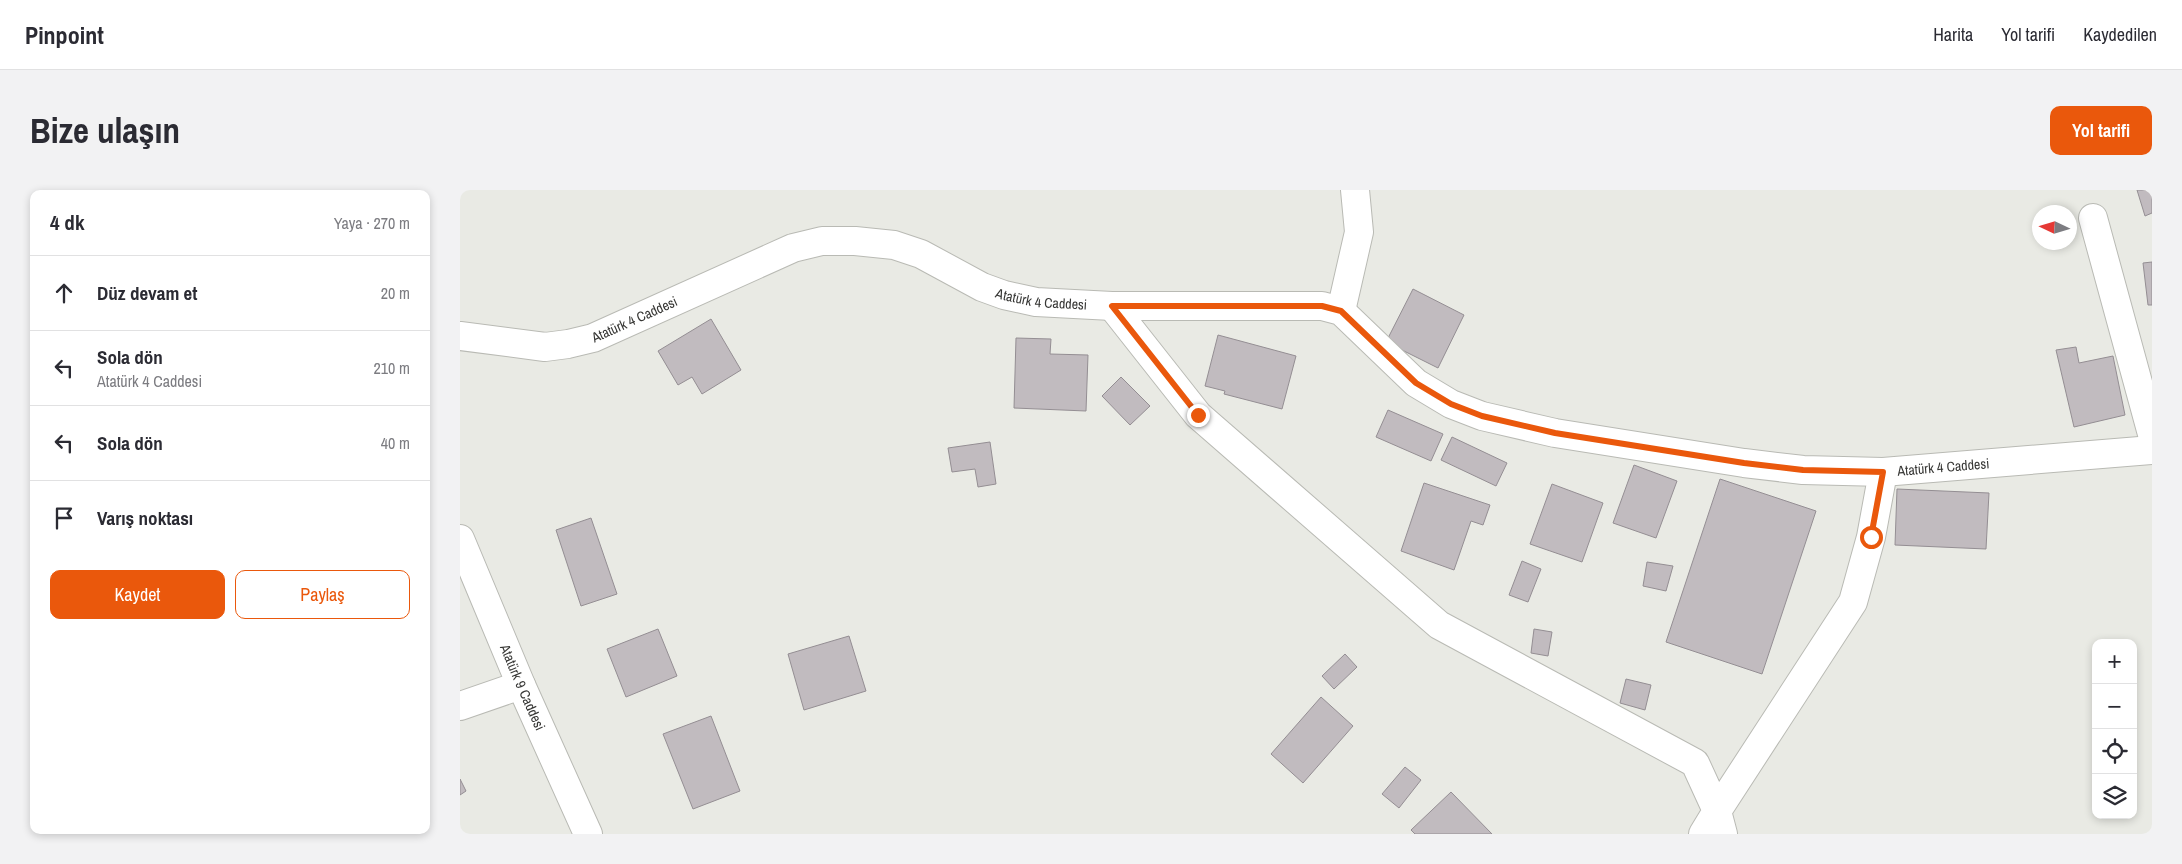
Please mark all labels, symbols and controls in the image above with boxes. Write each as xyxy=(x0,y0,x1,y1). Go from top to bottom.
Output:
text: Pinpoint xyxy=(25,19,104,51)
text: Harita xyxy=(1933,22,1973,47)
text: Yol tarifi xyxy=(2001,22,2055,47)
text: Kaydedilen xyxy=(2083,22,2157,47)
button: Yol tarifi xyxy=(2050,106,2152,155)
text: Bize ulaşın xyxy=(30,107,180,154)
north arrow xyxy=(2032,205,2077,250)
text: 4 dk xyxy=(50,208,84,237)
text: Yaya · 270 m xyxy=(334,212,410,234)
icon: ahead xyxy=(50,279,78,307)
text: Düz devam et xyxy=(97,280,197,306)
text: 20 m xyxy=(381,282,410,304)
street label: Atatürk 4 Caddesi xyxy=(992,283,1087,314)
street label: Atatürk 4 Caddesi xyxy=(588,292,680,347)
text: Sola dön xyxy=(97,344,163,370)
icon: left xyxy=(50,354,78,382)
text: 210 m xyxy=(374,357,410,379)
text: Atatürk 4 Caddesi xyxy=(97,370,202,392)
route end xyxy=(1187,404,1210,427)
icon: left xyxy=(50,429,78,457)
text: Sola dön xyxy=(97,430,163,456)
text: 40 m xyxy=(381,432,410,454)
street label: Atatürk 4 Caddesi xyxy=(1896,454,1990,480)
icon: arrive xyxy=(50,504,78,532)
text: Varış noktası xyxy=(97,505,193,531)
route start xyxy=(1860,526,1883,549)
button: Kaydet xyxy=(50,570,225,619)
button: Paylaş xyxy=(235,570,410,619)
map controls xyxy=(2092,639,2137,819)
button: + xyxy=(2092,639,2137,684)
street label: Atatürk 9 Caddesi xyxy=(496,641,549,733)
button: − xyxy=(2092,684,2137,729)
button: locate xyxy=(2092,729,2137,774)
button: layers xyxy=(2092,774,2137,819)

